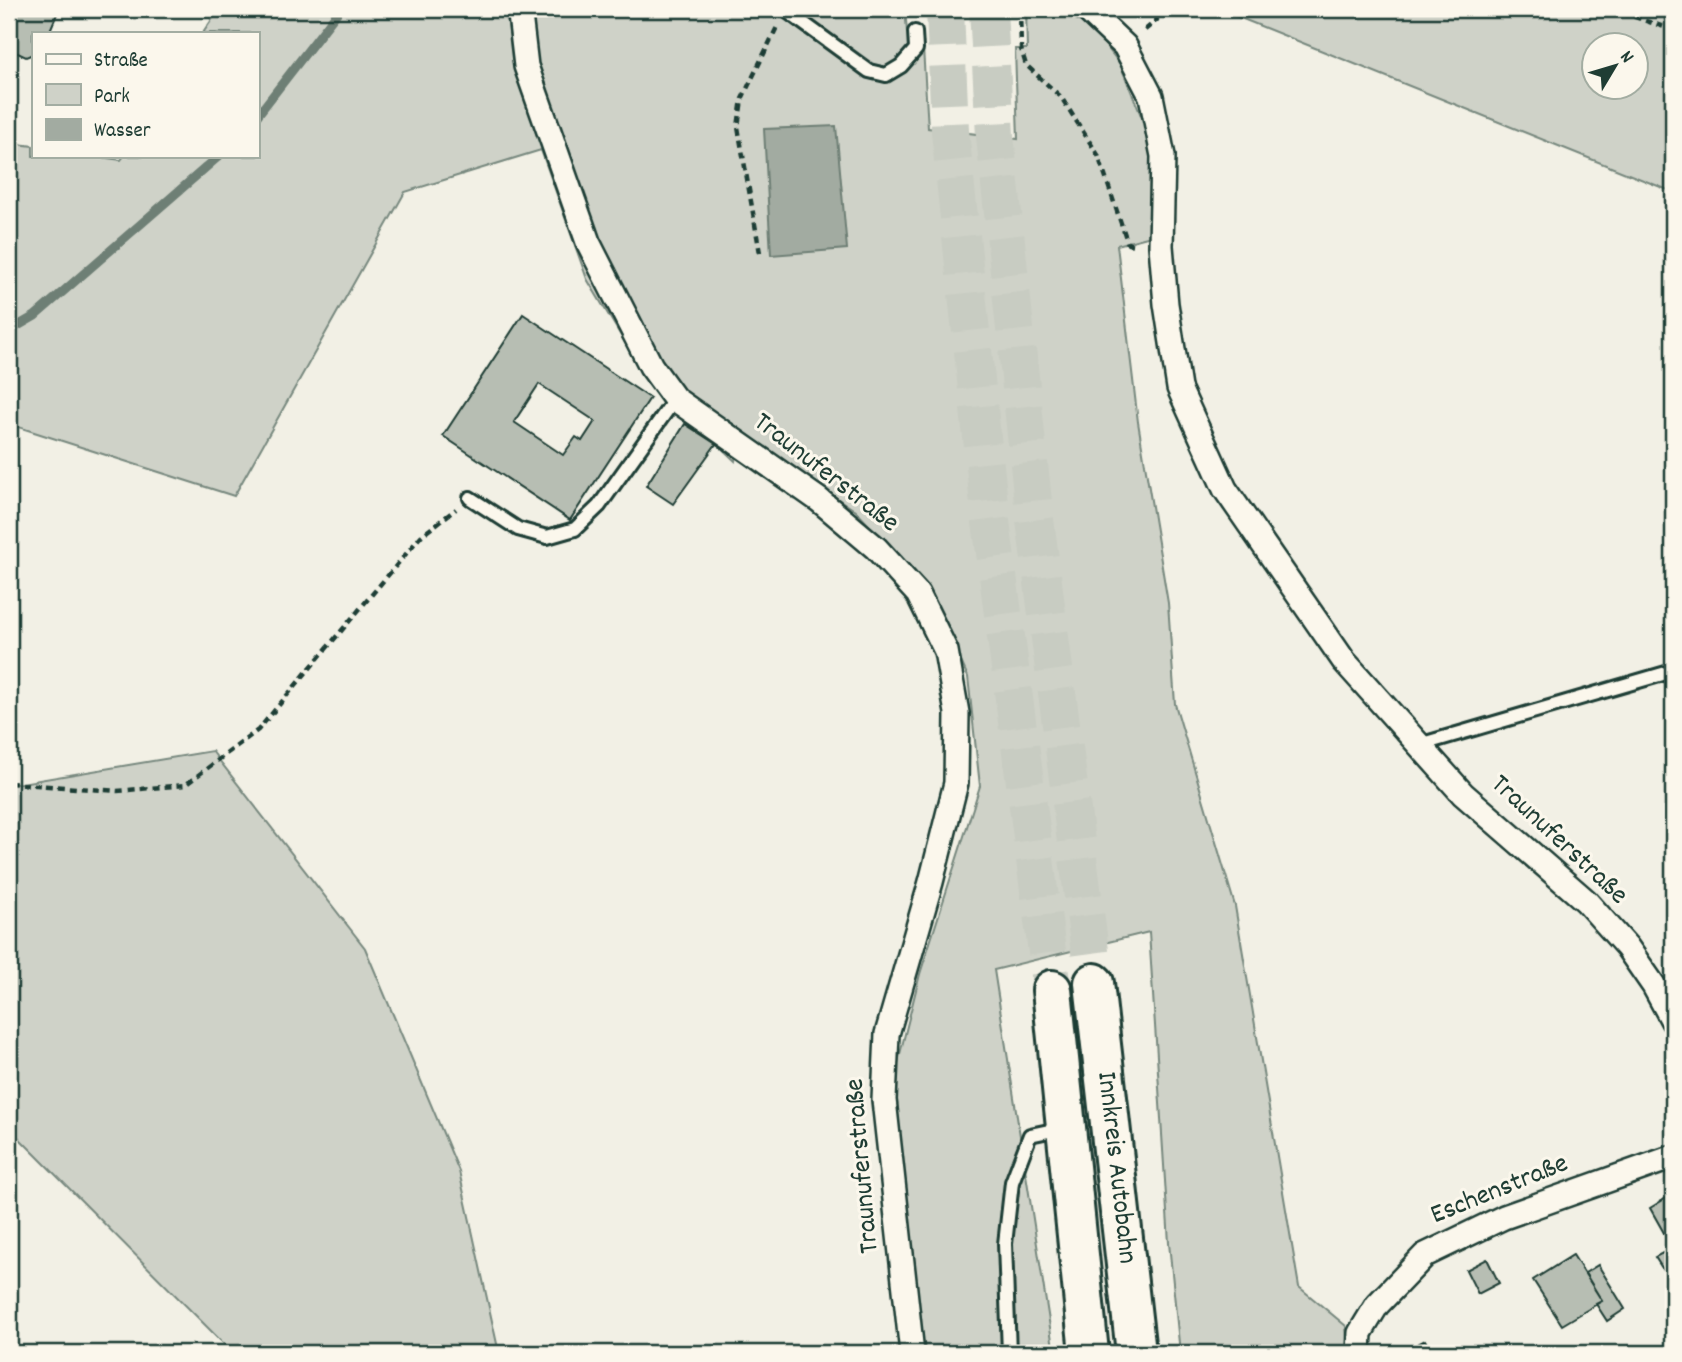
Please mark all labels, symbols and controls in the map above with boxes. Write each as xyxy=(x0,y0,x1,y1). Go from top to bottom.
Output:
legend xyxy=(32,32,259,158)
north arrow xyxy=(1580,32,1650,102)
text: N xyxy=(1612,46,1639,70)
text: Straße xyxy=(94,47,148,77)
text: Park xyxy=(94,83,130,113)
text: Wasser xyxy=(94,117,151,147)
street label: Traunuferstraße xyxy=(743,404,907,544)
street label: Traunuferstraße xyxy=(1480,766,1636,916)
street label: Innkreis Autobahn xyxy=(1084,1070,1146,1266)
street label: Traunuferstraße xyxy=(836,1077,892,1255)
street label: Eschenstraße xyxy=(1425,1145,1575,1237)

